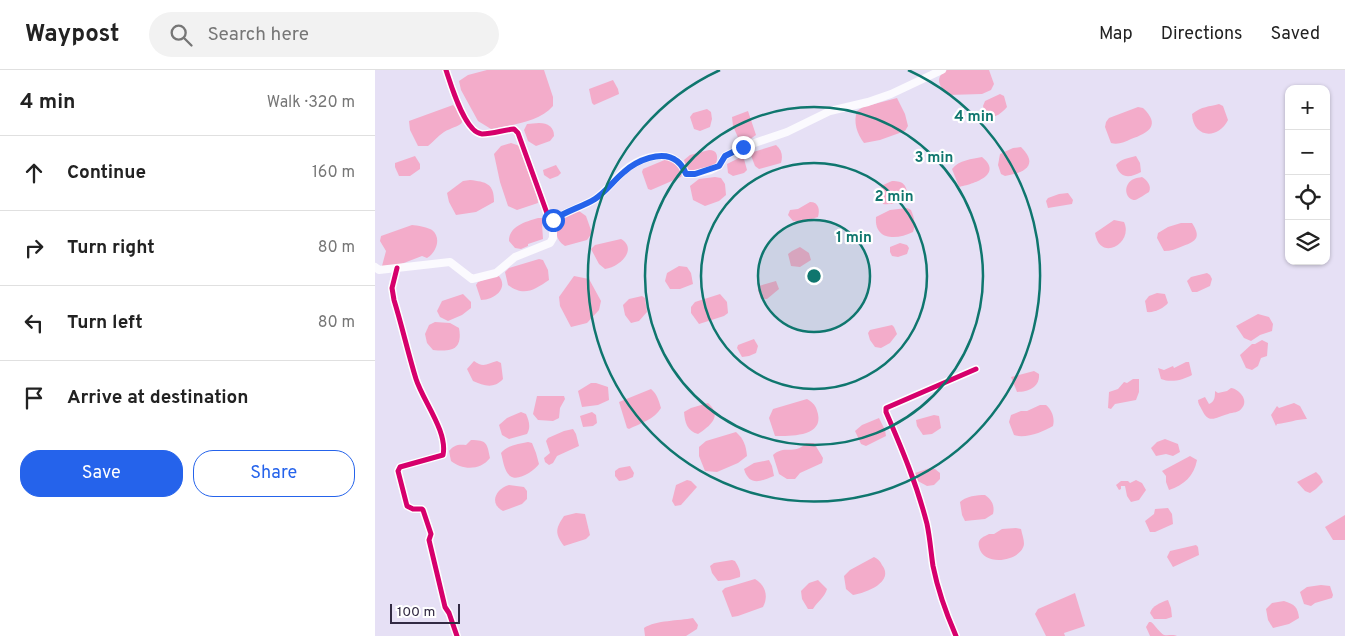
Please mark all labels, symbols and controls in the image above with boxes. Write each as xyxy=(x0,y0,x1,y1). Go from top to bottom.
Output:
search box xyxy=(149,12,499,57)
text: Waypost xyxy=(25,20,119,50)
icon: search xyxy=(167,21,195,49)
text: Search here xyxy=(207,23,309,47)
text: Map xyxy=(1099,23,1133,46)
text: Directions xyxy=(1161,23,1243,46)
text: Saved xyxy=(1271,23,1320,46)
map controls xyxy=(1285,85,1330,265)
button: + xyxy=(1285,85,1330,130)
text: 4 min xyxy=(20,89,76,116)
text: Walk · 320 m xyxy=(267,93,355,113)
text: 4 min xyxy=(954,108,994,127)
button: − xyxy=(1285,130,1330,175)
route end xyxy=(732,136,755,159)
text: 3 min xyxy=(914,149,954,168)
icon: ahead xyxy=(20,159,48,187)
text: Continue xyxy=(67,161,146,185)
text: 160 m xyxy=(312,163,355,183)
button: locate xyxy=(1285,175,1330,220)
text: 2 min xyxy=(874,188,914,207)
route start xyxy=(542,209,565,232)
button: layers xyxy=(1285,220,1330,265)
text: 1 min xyxy=(836,229,872,248)
icon: right xyxy=(20,234,48,262)
text: Turn right xyxy=(67,236,155,260)
text: 80 m xyxy=(318,238,355,258)
centre of rings xyxy=(805,267,823,285)
icon: left xyxy=(20,309,48,337)
text: Turn left xyxy=(67,311,143,335)
text: 80 m xyxy=(318,313,355,333)
icon: arrive xyxy=(20,384,48,412)
text: Arrive at destination xyxy=(67,386,248,410)
button: Save xyxy=(20,450,183,497)
button: Share xyxy=(193,450,355,497)
scale bar xyxy=(390,601,460,624)
text: 100 m xyxy=(397,604,435,621)

